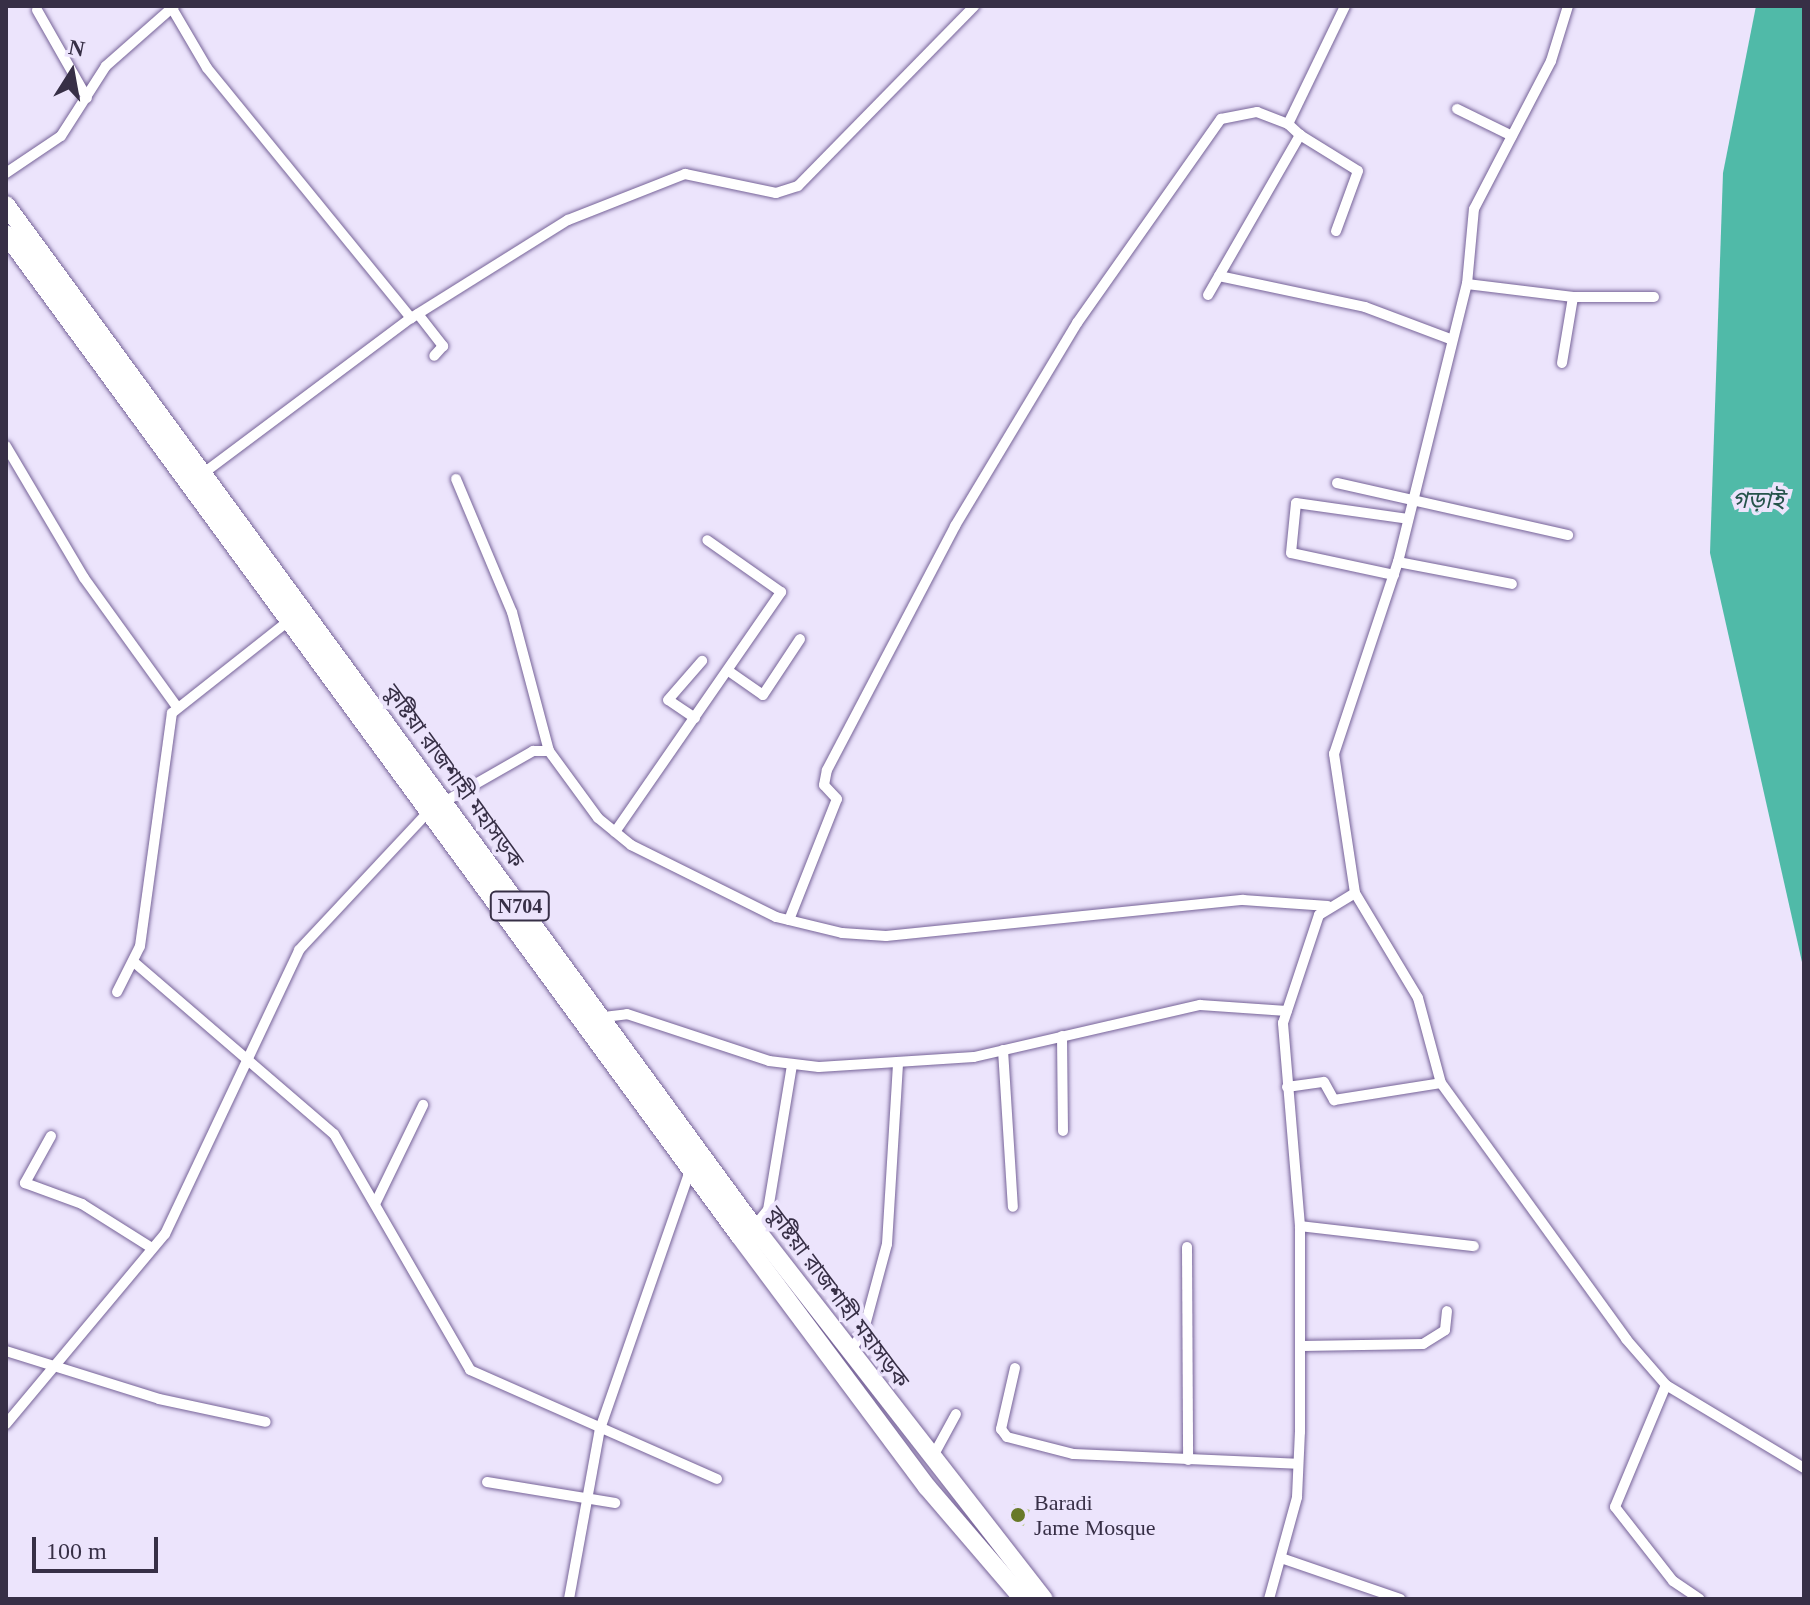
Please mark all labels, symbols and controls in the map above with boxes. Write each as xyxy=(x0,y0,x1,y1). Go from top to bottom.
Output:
north arrow xyxy=(32,32,112,112)
text: N xyxy=(66,34,87,62)
water label: গড়াই xyxy=(1732,487,1784,515)
street label: কুষ্টিয়া রাজশাহী মহাসড়ক xyxy=(379,679,529,873)
road number: N704 xyxy=(488,890,552,922)
street label: কুষ্টিয়া রাজশাহী মহাসড়ক xyxy=(761,1201,915,1393)
place label: Baradi Jame Mosque xyxy=(1034,1489,1156,1540)
marker: Baradi Jame Mosque xyxy=(1009,1506,1027,1524)
scale bar xyxy=(36,1521,162,1571)
text: 100 m xyxy=(46,1538,107,1564)

